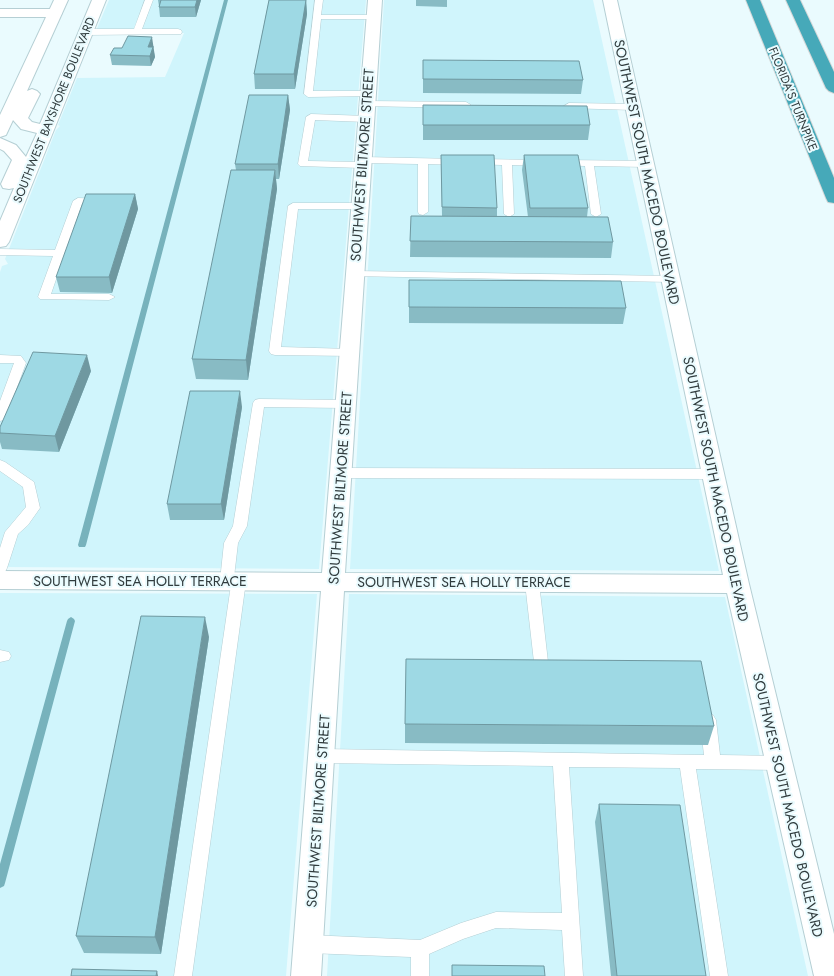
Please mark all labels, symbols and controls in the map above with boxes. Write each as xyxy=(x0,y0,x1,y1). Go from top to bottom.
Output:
street label: SOUTHWEST BAYSHORE BOULEVARD xyxy=(8,14,100,206)
street label: SOUTHWEST SOUTH MACEDO BOULEVARD xyxy=(609,38,685,306)
street label: FLORIDA'S TURNPIKE xyxy=(764,44,822,154)
street label: SOUTHWEST BILTMORE STREET xyxy=(345,68,379,262)
street label: SOUTHWEST SOUTH MACEDO BOULEVARD xyxy=(678,355,754,623)
street label: SOUTHWEST BILTMORE STREET xyxy=(323,391,357,585)
street label: SOUTHWEST SEA HOLLY TERRACE xyxy=(33,571,247,591)
street label: SOUTHWEST SEA HOLLY TERRACE xyxy=(357,572,571,592)
street label: SOUTHWEST SOUTH MACEDO BOULEVARD xyxy=(748,671,828,939)
street label: SOUTHWEST BILTMORE STREET xyxy=(301,714,335,908)

